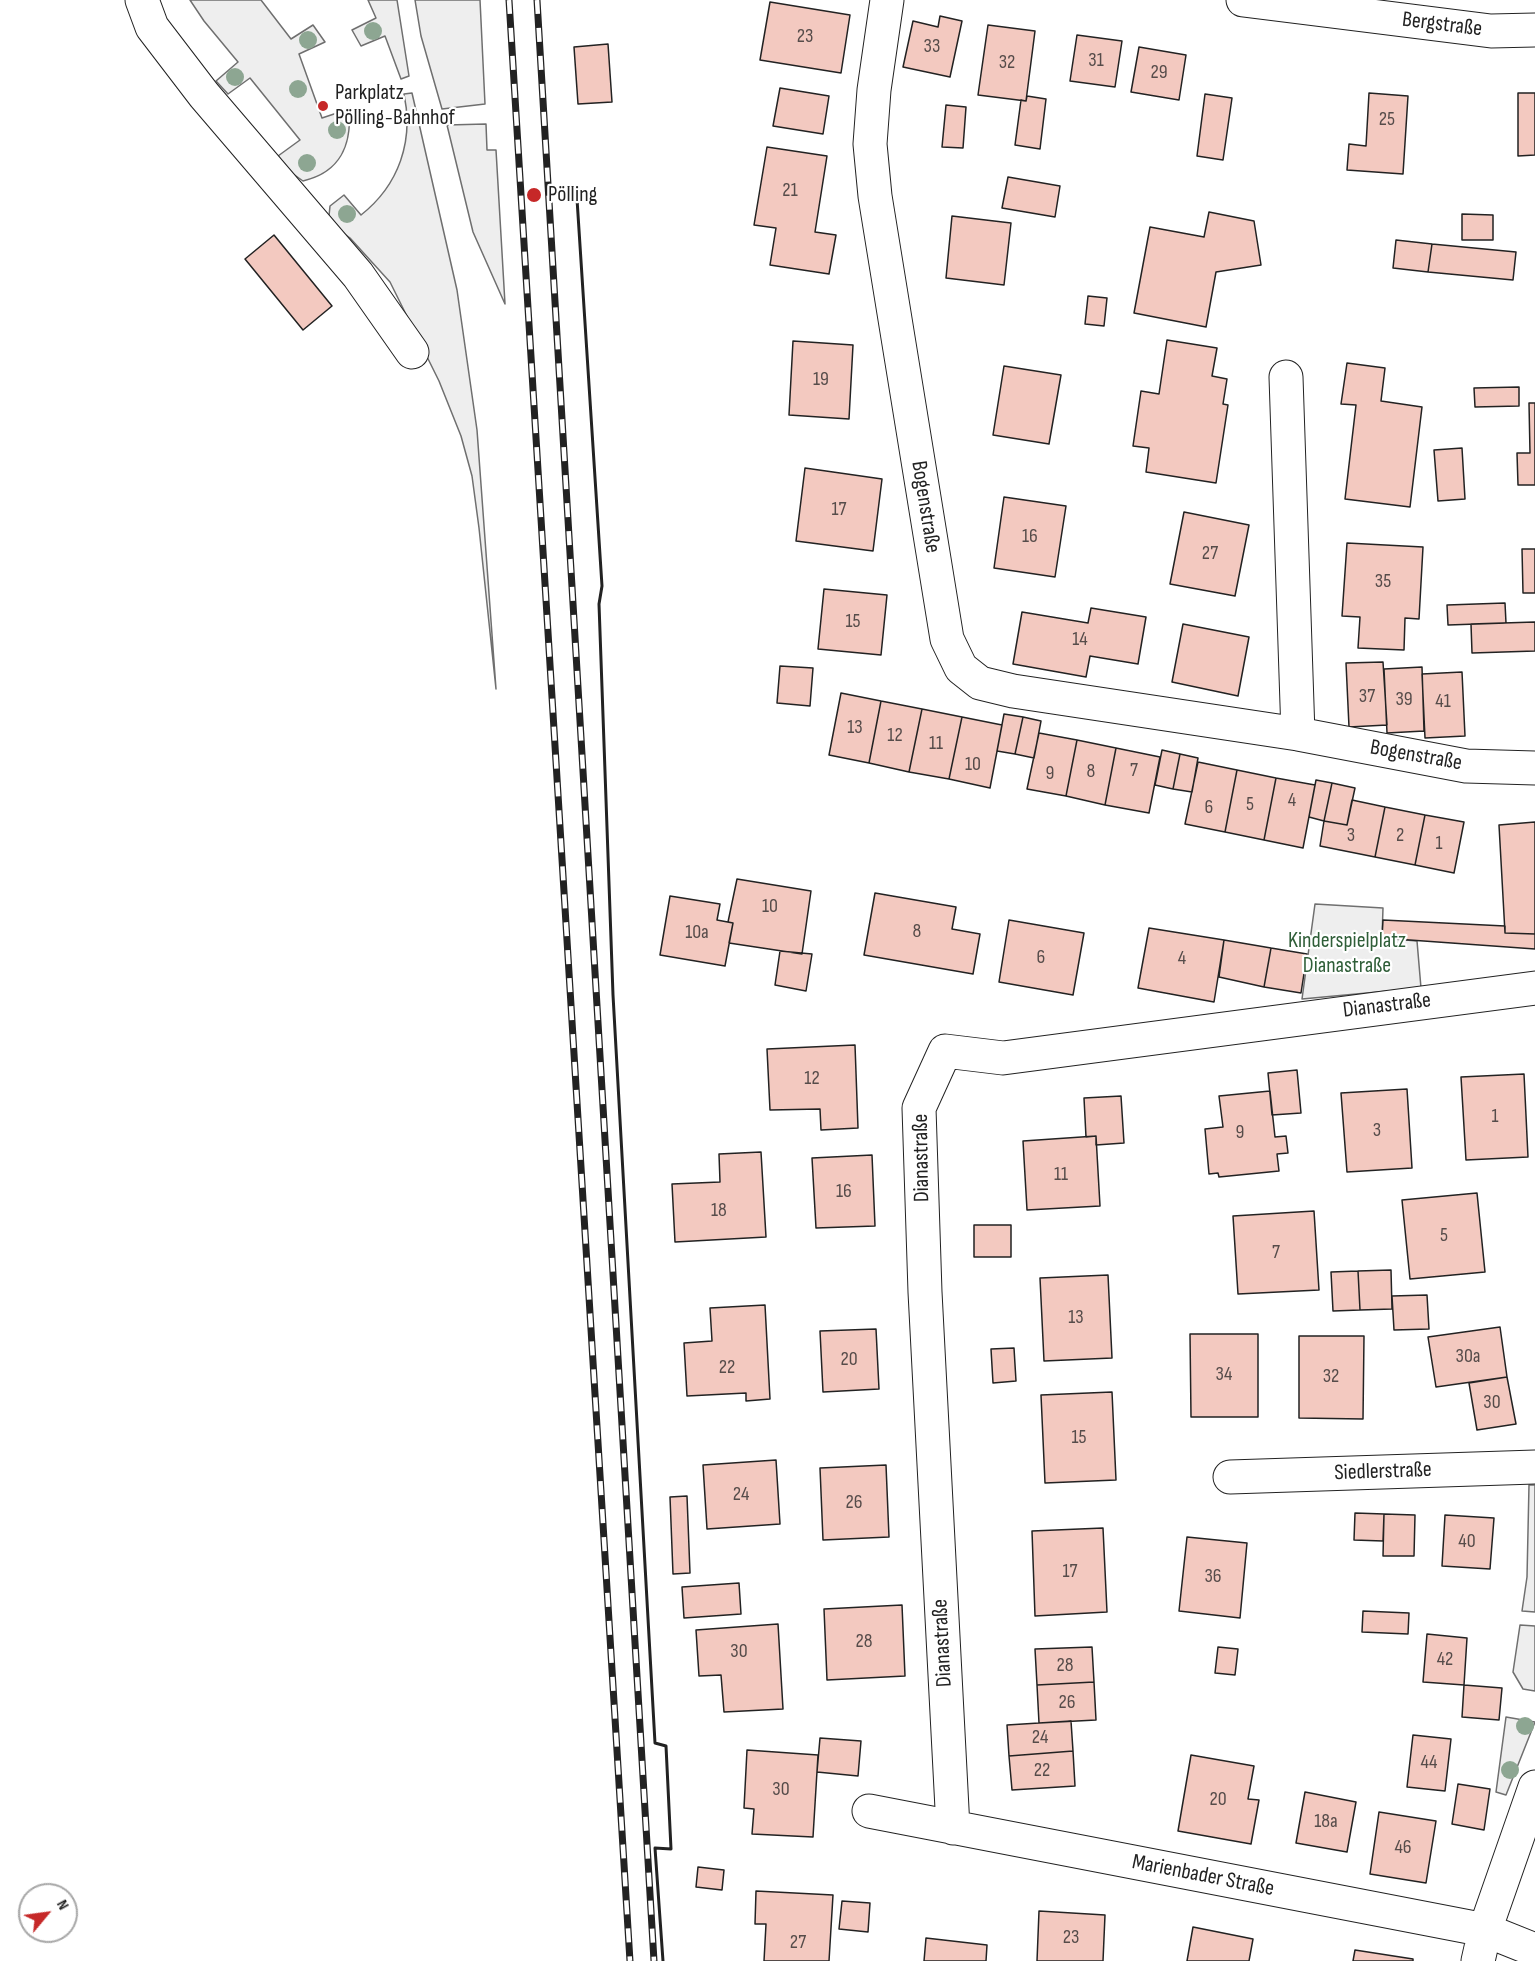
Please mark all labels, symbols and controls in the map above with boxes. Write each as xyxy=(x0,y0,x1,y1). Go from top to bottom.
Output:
street label: Bergstraße xyxy=(1401,7,1483,43)
house number: 23 xyxy=(797,25,813,49)
house number: 33 xyxy=(924,35,940,59)
house number: 31 xyxy=(1088,49,1104,73)
house number: 32 xyxy=(999,51,1015,75)
house number: 29 xyxy=(1150,61,1168,85)
place label: Parkplatz Pölling-Bahnhof xyxy=(335,80,455,132)
marker: Parkplatz Pölling-Bahnhof xyxy=(316,99,330,113)
house number: 25 xyxy=(1379,108,1395,132)
house number: 21 xyxy=(782,179,798,203)
place label: Pölling xyxy=(548,182,597,208)
marker: Pölling xyxy=(525,186,543,204)
house number: 19 xyxy=(813,368,829,392)
street label: Bogenstraße xyxy=(905,459,945,555)
house number: 17 xyxy=(832,498,846,522)
house number: 16 xyxy=(1022,525,1038,549)
house number: 27 xyxy=(1202,542,1218,566)
house number: 35 xyxy=(1375,570,1391,594)
house number: 15 xyxy=(845,610,861,634)
house number: 14 xyxy=(1072,628,1088,652)
house number: 37 xyxy=(1359,685,1375,709)
house number: 39 xyxy=(1395,688,1413,712)
house number: 41 xyxy=(1435,690,1451,714)
house number: 13 xyxy=(847,716,863,740)
house number: 12 xyxy=(887,724,903,748)
house number: 11 xyxy=(929,732,943,756)
street label: Bogenstraße xyxy=(1368,735,1464,777)
house number: 10 xyxy=(965,753,981,777)
house number: 7 xyxy=(1130,759,1138,783)
house number: 8 xyxy=(1087,760,1095,784)
house number: 9 xyxy=(1046,762,1054,786)
house number: 4 xyxy=(1288,789,1296,813)
house number: 5 xyxy=(1246,793,1254,817)
house number: 6 xyxy=(1205,796,1213,820)
house number: 3 xyxy=(1347,824,1355,848)
house number: 2 xyxy=(1396,824,1404,848)
house number: 1 xyxy=(1436,832,1442,856)
house number: 10 xyxy=(762,895,778,919)
house number: 8 xyxy=(913,920,921,944)
house number: 10a xyxy=(685,921,709,945)
park label: Kinderspielplatz Dianastraße xyxy=(1288,928,1406,980)
house number: 6 xyxy=(1037,946,1045,970)
house number: 4 xyxy=(1178,947,1186,971)
street label: Dianastraße xyxy=(1342,988,1432,1024)
house number: 12 xyxy=(804,1067,820,1091)
house number: 1 xyxy=(1492,1105,1498,1129)
street label: Dianastraße xyxy=(908,1114,936,1202)
house number: 3 xyxy=(1373,1119,1381,1143)
house number: 9 xyxy=(1236,1121,1244,1145)
house number: 11 xyxy=(1054,1163,1068,1187)
house number: 16 xyxy=(836,1180,852,1204)
house number: 18 xyxy=(711,1199,727,1223)
house number: 5 xyxy=(1440,1224,1448,1248)
house number: 7 xyxy=(1272,1241,1280,1265)
house number: 13 xyxy=(1068,1306,1084,1330)
house number: 30a xyxy=(1456,1345,1480,1369)
house number: 20 xyxy=(840,1348,858,1372)
house number: 22 xyxy=(719,1356,735,1380)
house number: 34 xyxy=(1216,1363,1232,1387)
house number: 32 xyxy=(1323,1365,1339,1389)
house number: 30 xyxy=(1483,1391,1501,1415)
house number: 15 xyxy=(1071,1426,1087,1450)
street label: Siedlerstraße xyxy=(1334,1457,1432,1487)
house number: 24 xyxy=(733,1483,749,1507)
house number: 26 xyxy=(846,1491,862,1515)
house number: 40 xyxy=(1458,1530,1476,1554)
house number: 17 xyxy=(1063,1560,1077,1584)
house number: 36 xyxy=(1204,1565,1222,1589)
street label: Dianastraße xyxy=(928,1598,958,1688)
house number: 28 xyxy=(856,1630,872,1654)
house number: 30 xyxy=(730,1640,748,1664)
house number: 42 xyxy=(1437,1648,1453,1672)
house number: 28 xyxy=(1057,1654,1073,1678)
house number: 26 xyxy=(1059,1691,1075,1715)
house number: 24 xyxy=(1032,1726,1048,1750)
house number: 44 xyxy=(1421,1751,1437,1775)
house number: 22 xyxy=(1034,1759,1050,1783)
house number: 30 xyxy=(772,1778,790,1802)
house number: 20 xyxy=(1209,1788,1227,1812)
house number: 18a xyxy=(1314,1810,1338,1834)
house number: 46 xyxy=(1394,1836,1412,1860)
street label: Marienbader Straße xyxy=(1130,1849,1276,1903)
north arrow xyxy=(18,1883,78,1943)
text: N xyxy=(52,1897,73,1913)
house number: 23 xyxy=(1063,1926,1079,1950)
house number: 27 xyxy=(790,1931,806,1955)

